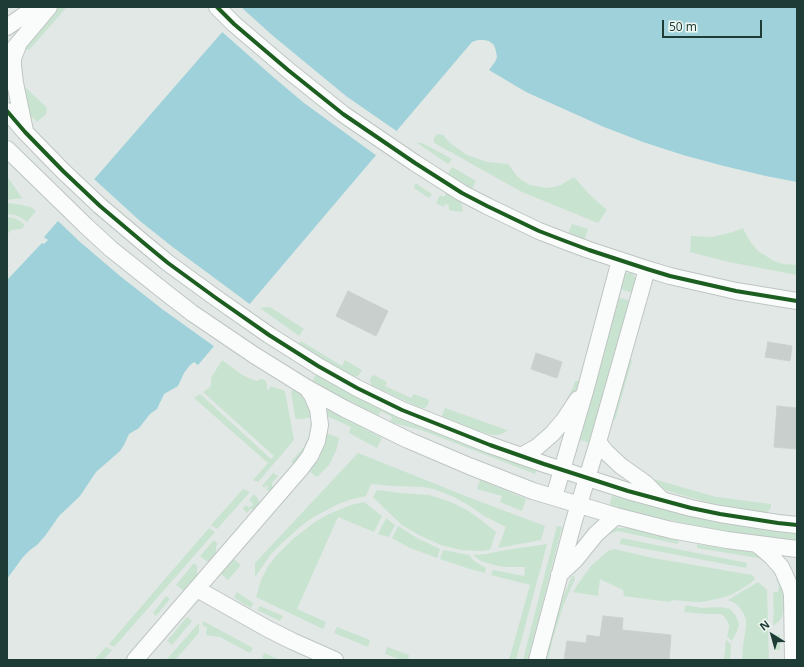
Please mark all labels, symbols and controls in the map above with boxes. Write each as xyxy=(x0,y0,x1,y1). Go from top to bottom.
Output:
scale bar xyxy=(664,12,764,38)
text: 50 m xyxy=(669,18,697,35)
north arrow xyxy=(752,615,792,655)
text: N xyxy=(756,616,773,634)

